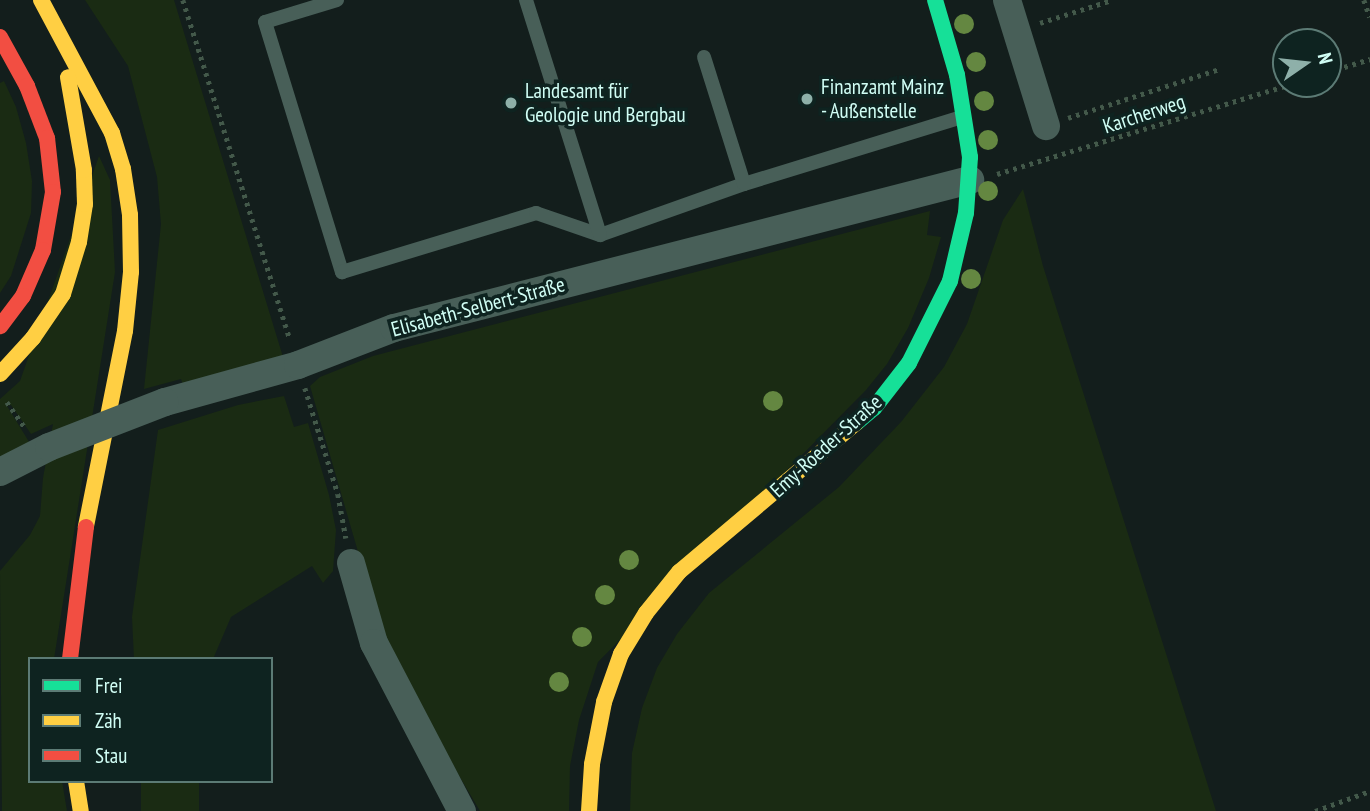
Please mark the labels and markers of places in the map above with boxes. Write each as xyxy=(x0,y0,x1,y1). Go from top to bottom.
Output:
place label: Finanzamt Mainz - Außenstelle xyxy=(821,74,944,124)
place label: Landesamt für Geologie und Bergbau xyxy=(525,78,686,128)
marker: Finanzamt Mainz - Außenstelle xyxy=(799,91,815,107)
marker: Landesamt für Geologie und Bergbau xyxy=(503,95,519,111)

